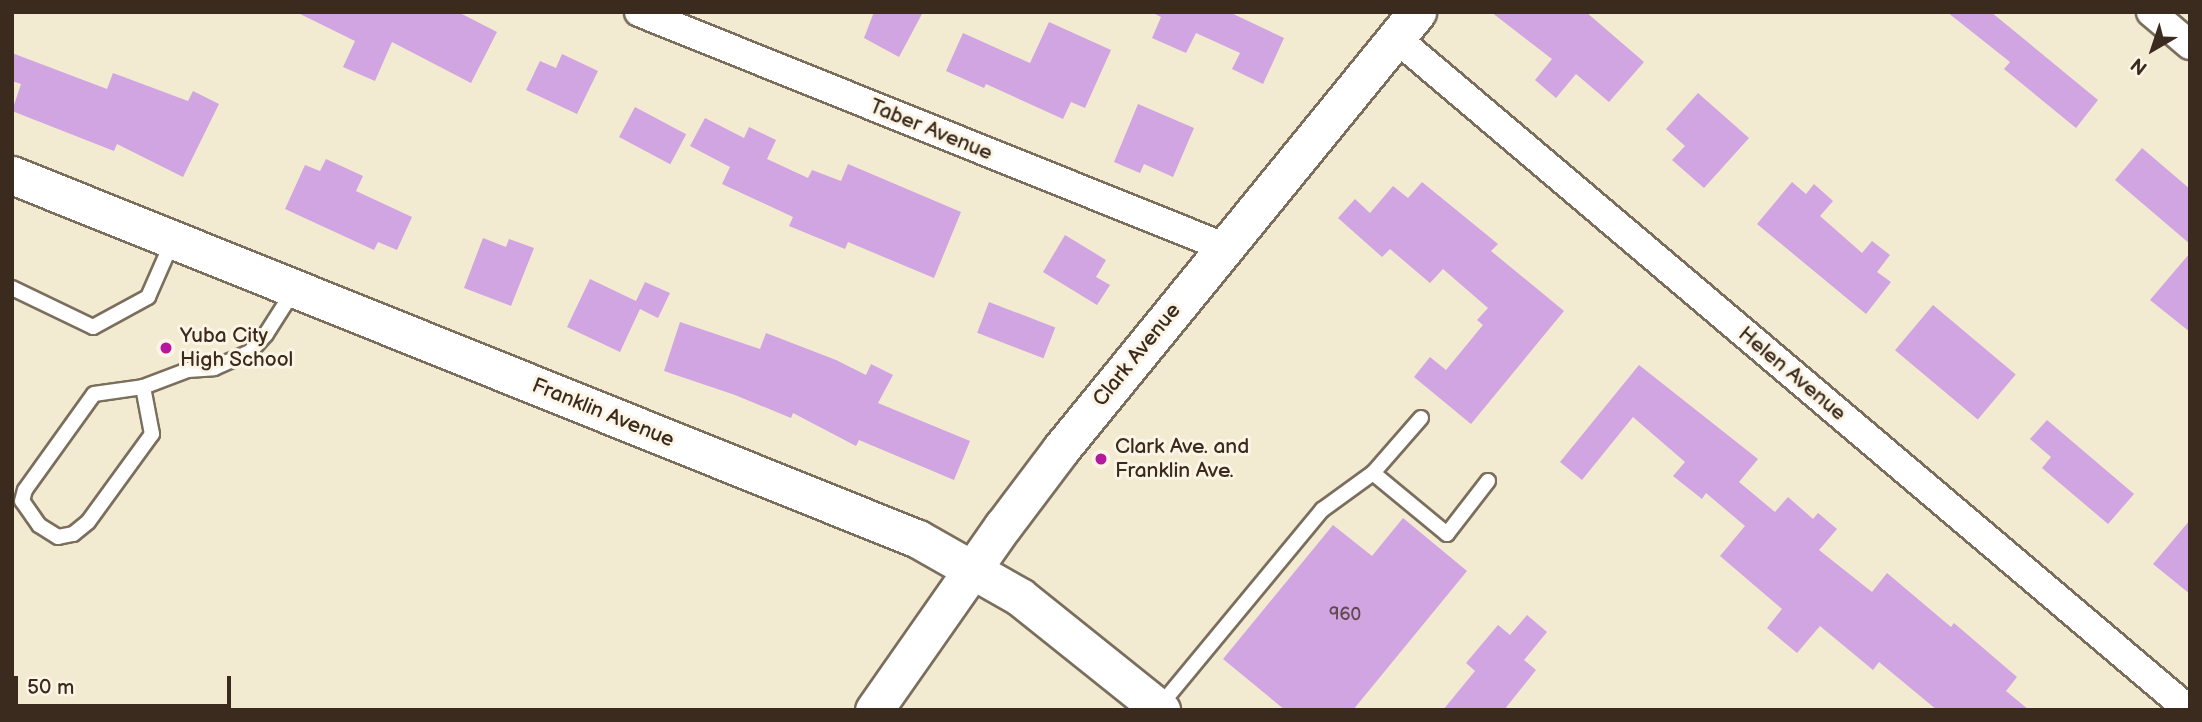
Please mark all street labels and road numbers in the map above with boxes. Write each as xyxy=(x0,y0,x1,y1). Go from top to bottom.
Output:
street label: Taber Avenue xyxy=(866,94,996,166)
street label: Clark Avenue xyxy=(1088,298,1186,412)
street label: Helen Avenue xyxy=(1733,322,1851,426)
street label: Franklin Avenue xyxy=(528,373,678,453)

